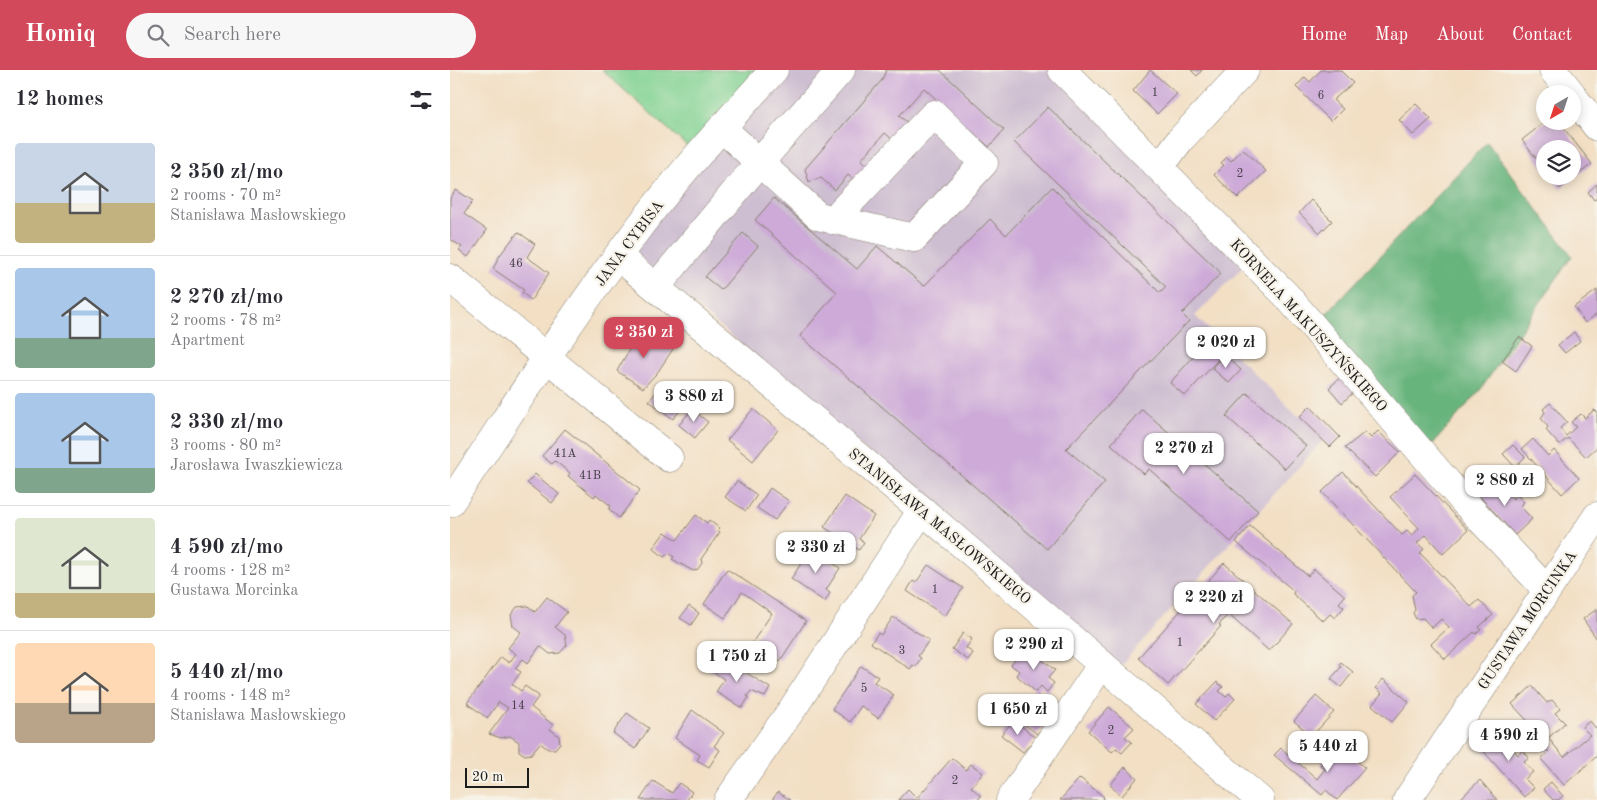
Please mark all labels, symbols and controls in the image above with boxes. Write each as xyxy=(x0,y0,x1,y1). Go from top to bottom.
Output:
search box xyxy=(126,13,476,58)
icon: search xyxy=(144,21,172,49)
text: Homiq xyxy=(25,23,96,47)
text: Search here xyxy=(184,26,281,45)
text: Home xyxy=(1301,26,1347,44)
text: Map xyxy=(1375,26,1408,44)
text: About xyxy=(1436,26,1484,44)
text: Contact xyxy=(1512,26,1572,44)
north arrow xyxy=(1536,85,1581,130)
map controls xyxy=(1536,85,1581,185)
icon: filters xyxy=(407,86,435,114)
house number: 1 xyxy=(1152,87,1158,99)
text: 12 homes xyxy=(15,89,103,110)
house number: 6 xyxy=(1318,90,1325,102)
button: layers xyxy=(1536,140,1581,185)
text: 2 350 zł/mo xyxy=(170,162,283,183)
icon: home xyxy=(55,163,115,223)
house number: 2 xyxy=(1237,168,1243,180)
text: 2 rooms · 70 m² xyxy=(170,188,281,204)
street label: JANA CYBISA xyxy=(593,198,667,290)
text: Stanisława Masłowskiego xyxy=(170,208,346,224)
street label: KORNELA MAKUSZYŃSKIEGO xyxy=(1227,234,1392,415)
house number: 46 xyxy=(509,258,523,270)
text: 2 270 zł/mo xyxy=(170,287,283,308)
icon: home xyxy=(55,288,115,348)
text: 2 rooms · 78 m² xyxy=(170,313,281,329)
pin: 2 350 zł xyxy=(592,316,696,359)
text: 2 350 zł xyxy=(615,325,673,341)
pin: 2 020 zł xyxy=(1174,326,1278,369)
text: Apartment xyxy=(170,333,245,349)
text: 2 020 zł xyxy=(1197,335,1255,351)
pin: 3 880 zł xyxy=(642,380,746,423)
text: 3 880 zł xyxy=(665,389,723,405)
text: 2 330 zł/mo xyxy=(170,412,283,433)
icon: home xyxy=(55,413,115,473)
pin: 2 270 zł xyxy=(1132,432,1236,475)
text: 3 rooms · 80 m² xyxy=(170,438,281,454)
text: 2 270 zł xyxy=(1155,441,1213,457)
street label: STANISŁAWA MASŁOWSKIEGO xyxy=(845,446,1033,608)
house number: 41A xyxy=(553,448,577,460)
text: Jarosława Iwaszkiewicza xyxy=(170,458,343,474)
pin: 2 880 zł xyxy=(1453,464,1557,507)
house number: 41B xyxy=(579,470,601,482)
text: 2 880 zł xyxy=(1476,473,1534,489)
pin: 2 330 zł xyxy=(764,532,868,574)
text: 4 590 zł/mo xyxy=(170,537,283,558)
icon: home xyxy=(55,538,115,598)
text: 2 330 zł xyxy=(787,540,845,556)
street label: GUSTAWA MORCINKA xyxy=(1476,548,1581,693)
text: 4 rooms · 128 m² xyxy=(170,563,290,579)
pin: 2 220 zł xyxy=(1162,582,1266,624)
text: Gustawa Morcinka xyxy=(170,583,298,599)
house number: 1 xyxy=(932,584,938,596)
text: 2 220 zł xyxy=(1185,590,1243,606)
pin: 2 290 zł xyxy=(982,628,1086,671)
text: 2 290 zł xyxy=(1005,637,1063,653)
house number: 1 xyxy=(1177,637,1183,649)
pin: 1 750 zł xyxy=(685,640,789,683)
house number: 3 xyxy=(899,645,905,657)
text: 1 750 zł xyxy=(708,649,766,665)
text: 5 440 zł/mo xyxy=(170,662,283,683)
icon: home xyxy=(55,663,115,723)
house number: 5 xyxy=(861,682,868,695)
text: 4 rooms · 148 m² xyxy=(170,688,290,704)
pin: 1 650 zł xyxy=(966,694,1070,736)
house number: 14 xyxy=(511,700,525,712)
text: 1 650 zł xyxy=(989,702,1047,718)
text: Stanisława Masłowskiego xyxy=(170,708,346,724)
pin: 4 590 zł xyxy=(1457,720,1561,762)
house number: 2 xyxy=(1108,725,1114,737)
text: 4 590 zł xyxy=(1480,728,1538,744)
pin: 5 440 zł xyxy=(1276,730,1380,773)
text: 5 440 zł xyxy=(1299,739,1357,755)
scale bar xyxy=(465,765,529,788)
text: 20 m xyxy=(472,770,503,784)
house number: 2 xyxy=(952,775,958,787)

